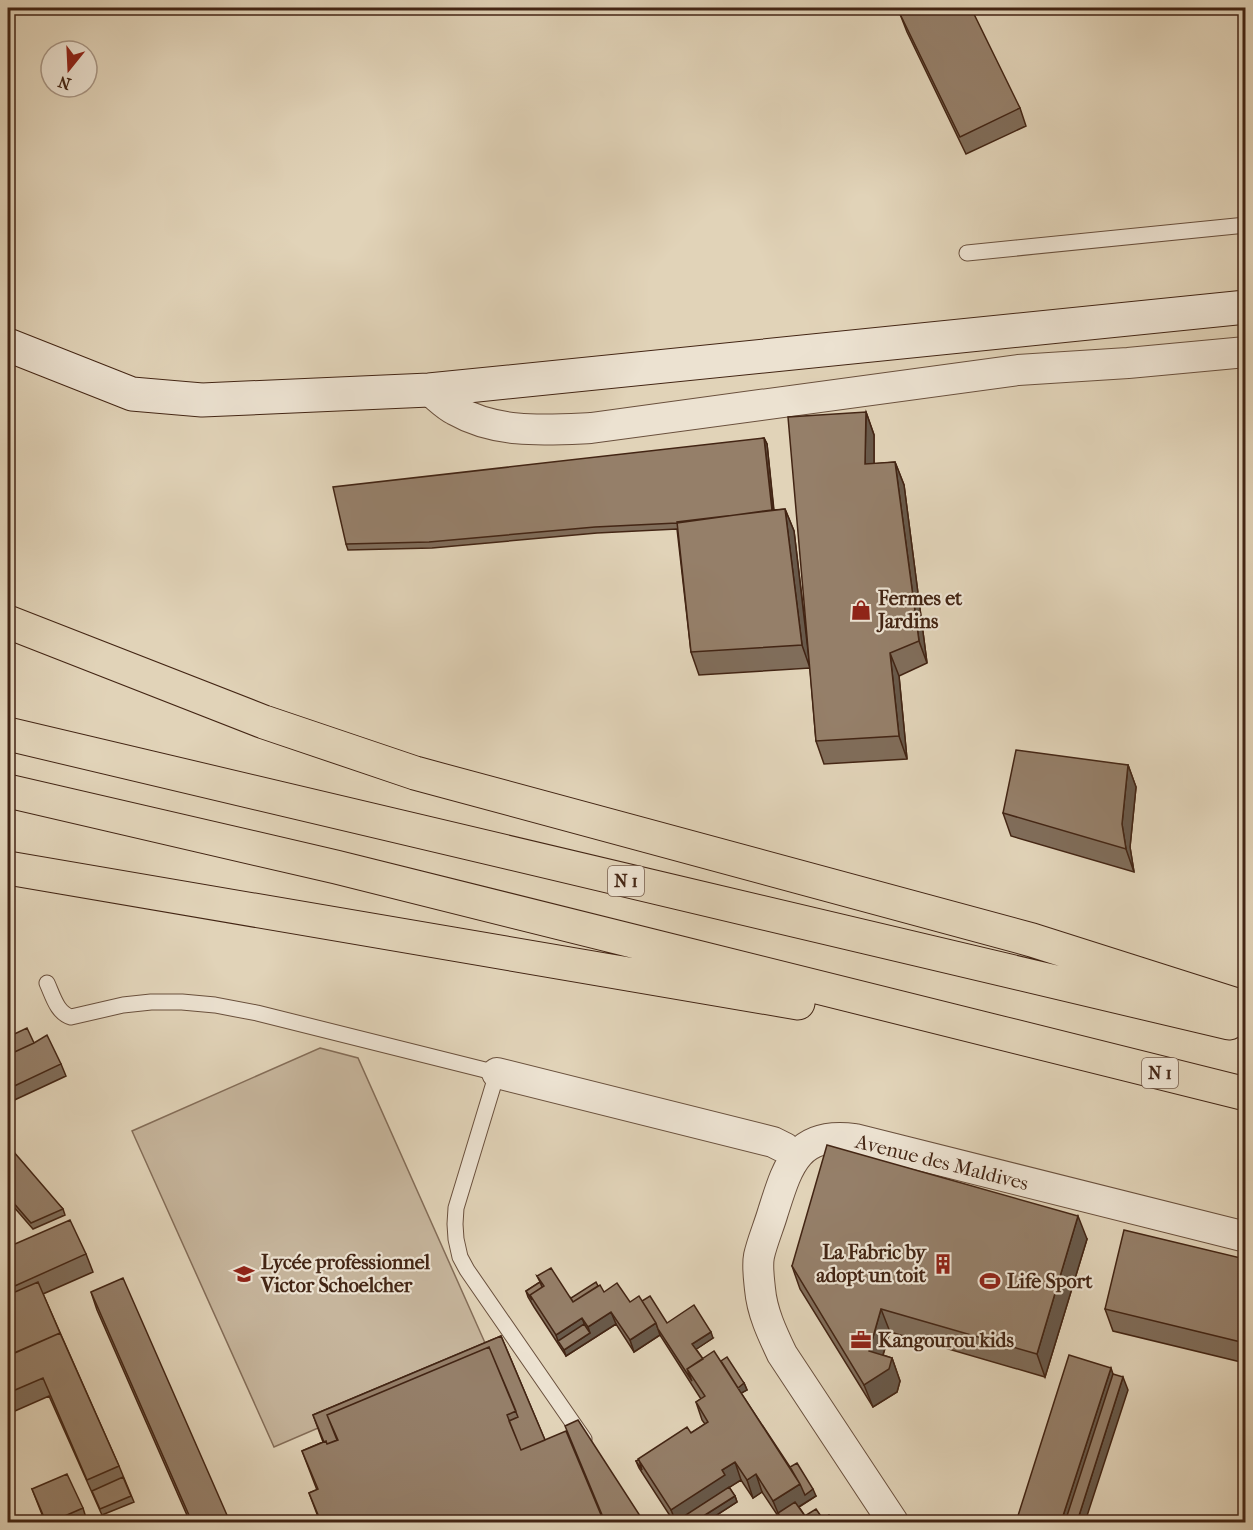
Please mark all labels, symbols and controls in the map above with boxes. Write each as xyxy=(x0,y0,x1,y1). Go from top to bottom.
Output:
north arrow xyxy=(39,39,99,99)
text: N xyxy=(55,72,73,94)
place label: Fermes et Jardins xyxy=(876,587,963,633)
shop icon: Fermes et Jardins xyxy=(849,598,873,622)
road number: N 1 xyxy=(608,866,644,896)
road number: N 1 xyxy=(1142,1058,1178,1088)
street label: Avenue des Maldives xyxy=(852,1130,1031,1195)
place label: La Fabric by adopt un toit xyxy=(816,1241,927,1287)
place label: Lycée professionnel Victor Schoelcher xyxy=(260,1251,431,1297)
building icon: La Fabric by adopt un toit xyxy=(931,1252,955,1276)
school or university icon: Lycée professionnel Victor Schoelcher xyxy=(232,1262,256,1286)
sports icon: Life Sport xyxy=(978,1269,1002,1293)
place label: Life Sport xyxy=(1007,1270,1093,1293)
office icon: Kangourou kids xyxy=(849,1328,873,1352)
place label: Kangourou kids xyxy=(878,1329,1014,1352)

